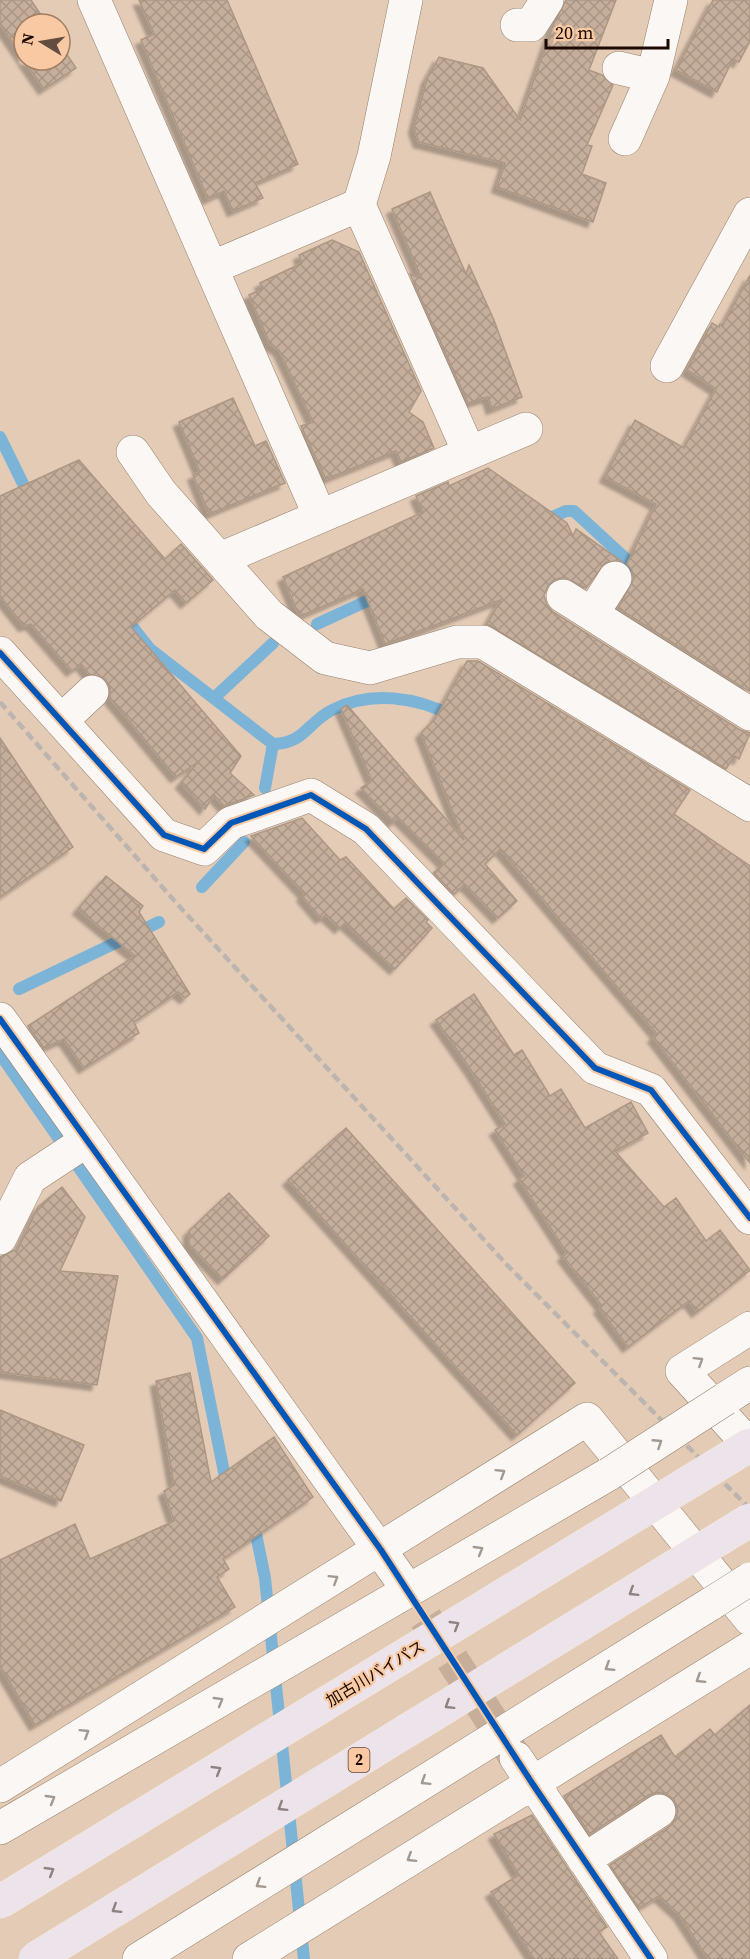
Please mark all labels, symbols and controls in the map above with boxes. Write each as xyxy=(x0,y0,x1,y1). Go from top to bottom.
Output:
north arrow xyxy=(12,12,72,72)
scale bar xyxy=(546,12,668,50)
text: 20 m xyxy=(555,20,593,45)
text: N xyxy=(15,31,39,47)
one-way arrow xyxy=(693,1356,703,1368)
one-way arrow xyxy=(651,1439,662,1450)
one-way arrow xyxy=(495,1469,505,1481)
one-way arrow xyxy=(472,1546,483,1557)
one-way arrow xyxy=(327,1575,338,1586)
one-way arrow xyxy=(629,1585,639,1597)
one-way arrow xyxy=(449,1620,459,1632)
street label: 加古川バイパス xyxy=(321,1635,429,1711)
one-way arrow xyxy=(604,1660,615,1671)
one-way arrow xyxy=(696,1671,706,1683)
one-way arrow xyxy=(213,1697,223,1708)
one-way arrow xyxy=(445,1698,455,1710)
one-way arrow xyxy=(79,1729,90,1740)
road number: 2 xyxy=(348,1748,370,1772)
one-way arrow xyxy=(210,1766,221,1777)
one-way arrow xyxy=(421,1774,431,1786)
one-way arrow xyxy=(44,1795,55,1806)
one-way arrow xyxy=(278,1800,288,1812)
one-way arrow xyxy=(407,1851,417,1863)
one-way arrow xyxy=(44,1867,54,1879)
one-way arrow xyxy=(255,1877,266,1888)
one-way arrow xyxy=(112,1902,122,1914)

